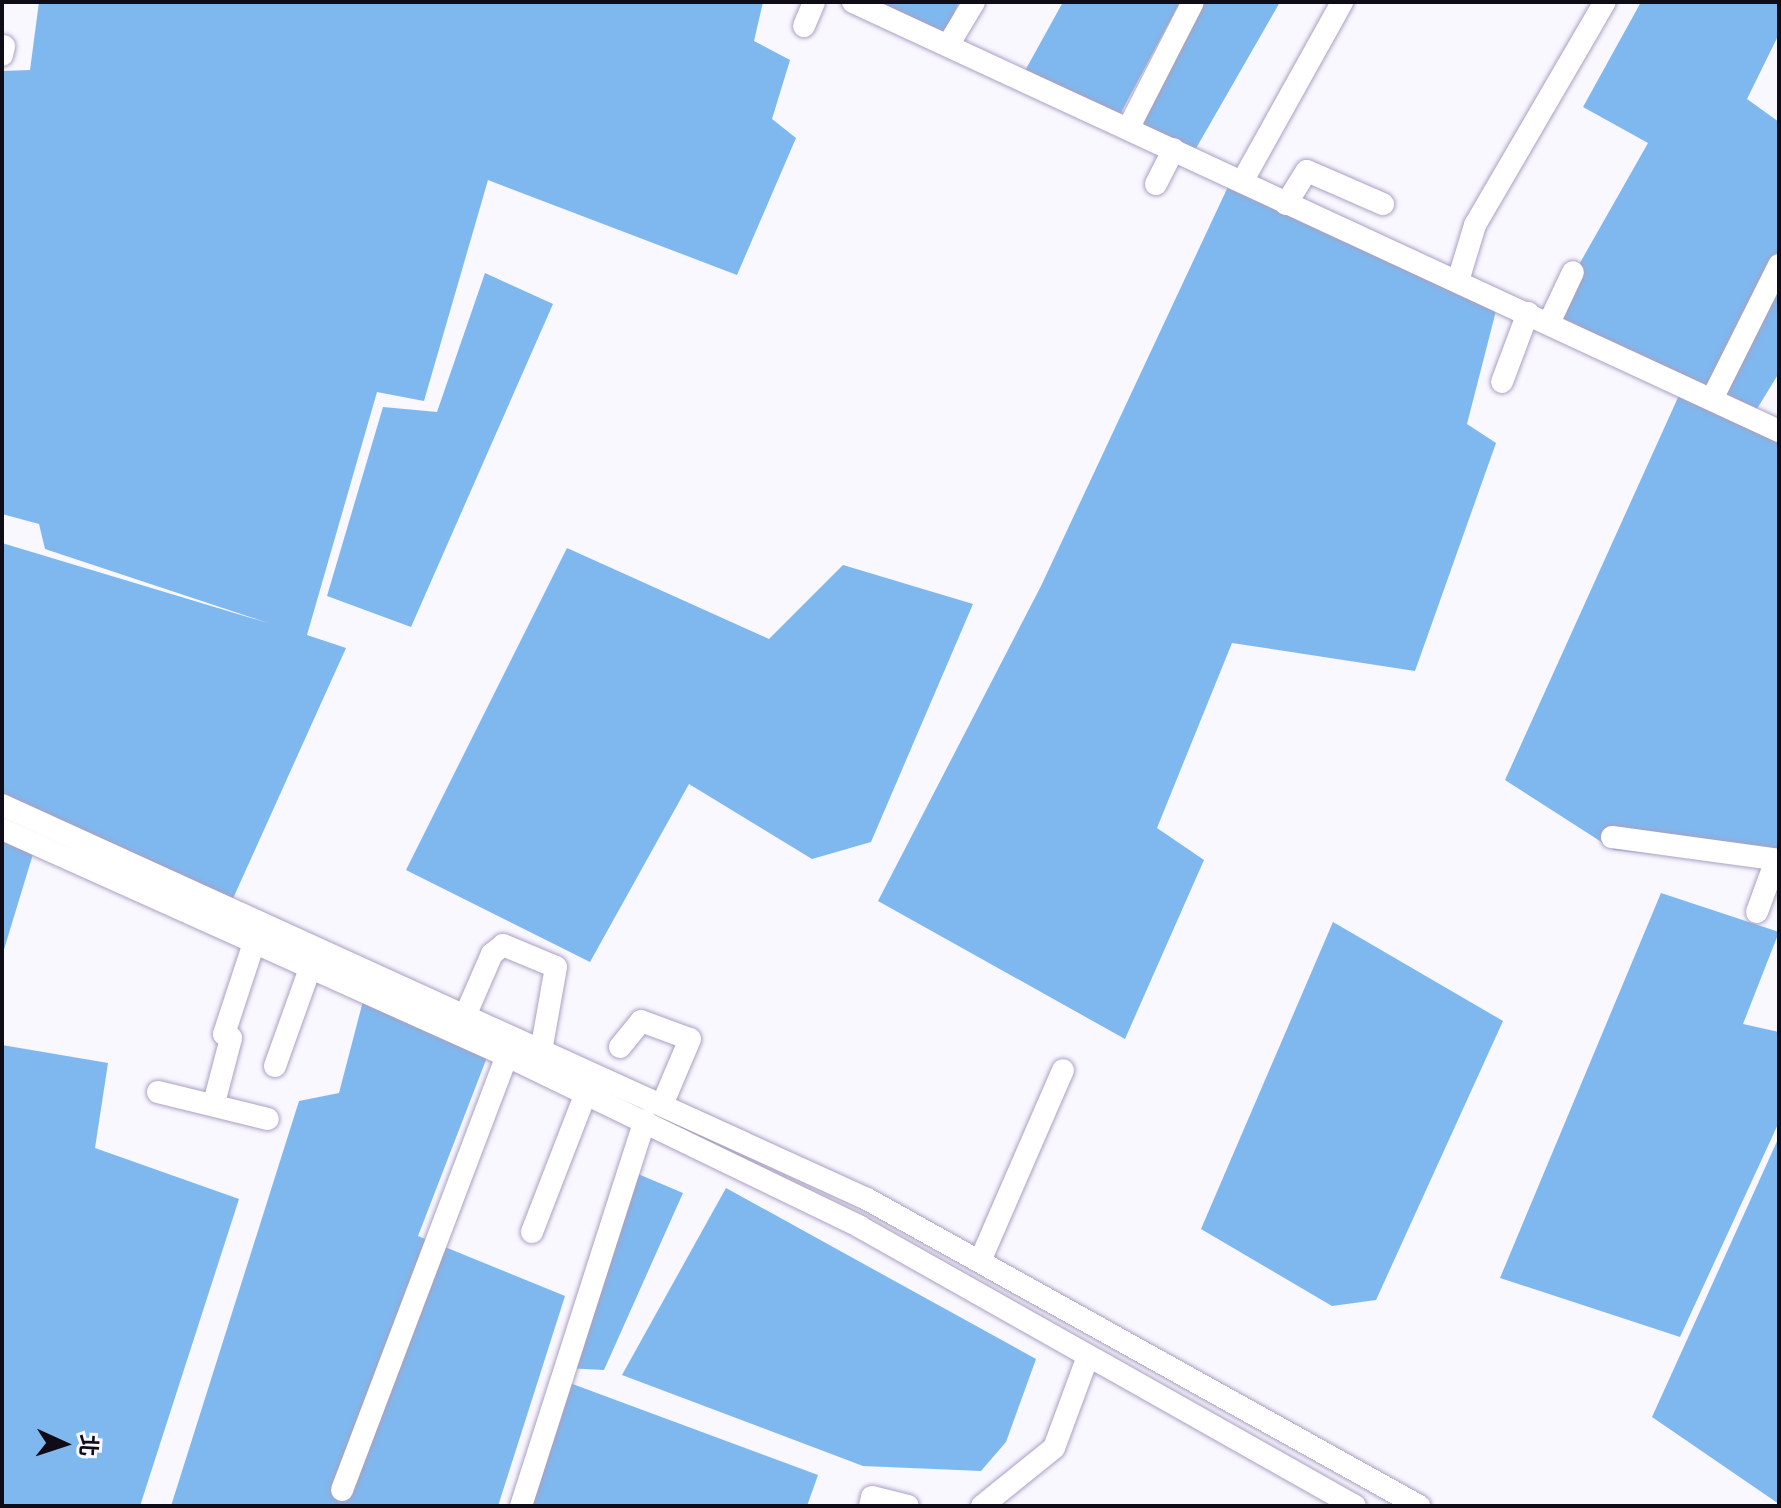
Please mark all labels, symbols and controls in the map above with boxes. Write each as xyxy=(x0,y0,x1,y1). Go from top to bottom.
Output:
north arrow xyxy=(24,1404,104,1484)
text: 北 xyxy=(72,1433,105,1457)

